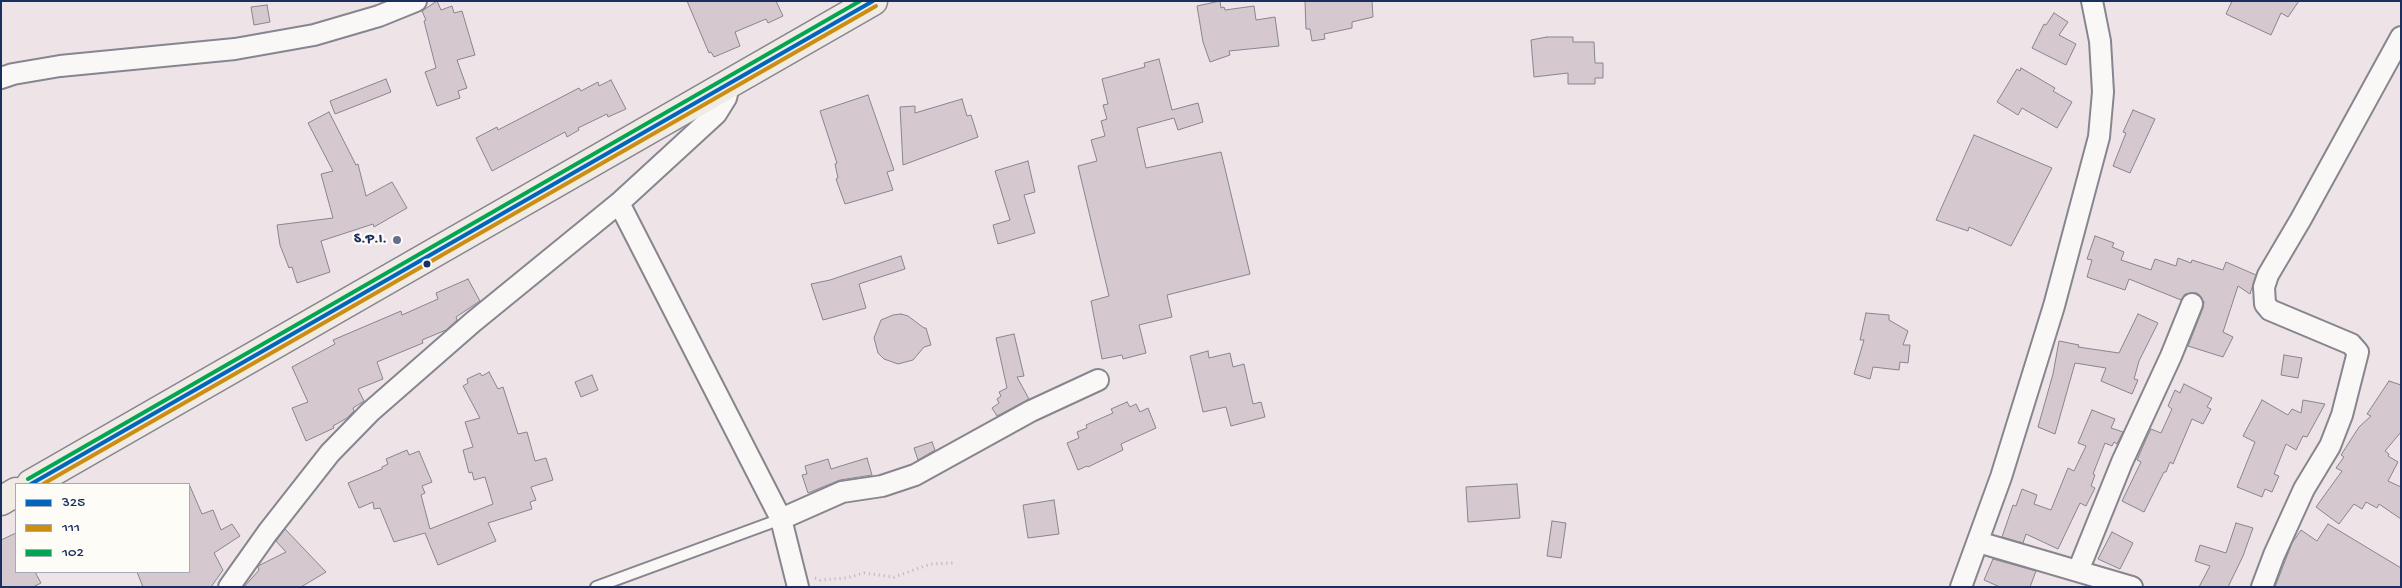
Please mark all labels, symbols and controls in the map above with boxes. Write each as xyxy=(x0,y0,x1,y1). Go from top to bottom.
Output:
place label: S.P.I. xyxy=(354,231,387,249)
marker: S.P.I. xyxy=(391,234,403,246)
unlabelled marker xyxy=(422,259,432,269)
legend xyxy=(15,483,190,573)
text: 325 xyxy=(62,494,85,512)
text: 111 xyxy=(62,519,80,537)
text: 102 xyxy=(62,544,84,562)

